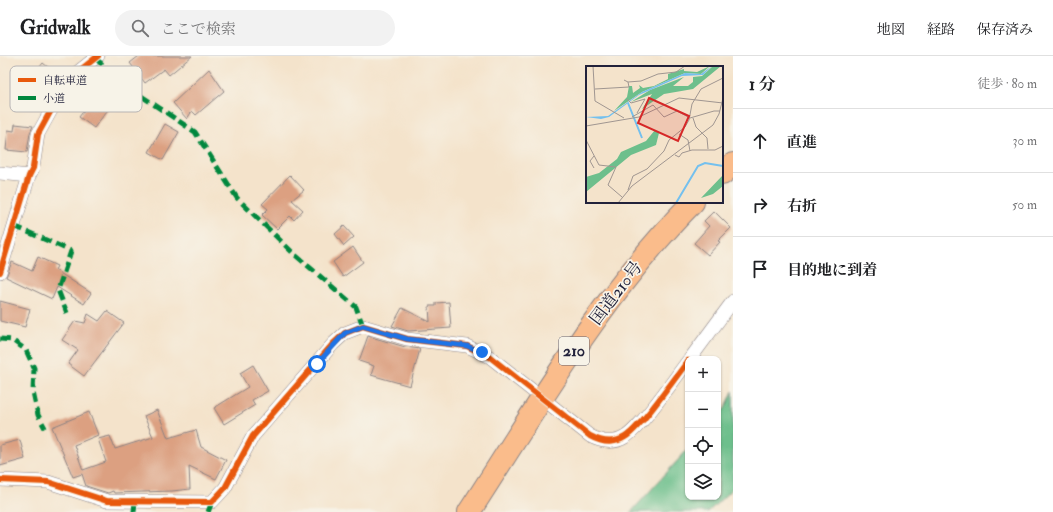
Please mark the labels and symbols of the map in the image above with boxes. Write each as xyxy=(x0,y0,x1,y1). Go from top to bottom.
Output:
legend xyxy=(10,66,142,112)
inset map xyxy=(586,66,723,203)
text: 自転車道 xyxy=(43,74,87,87)
text: 小道 xyxy=(43,92,65,105)
street label: 国道210号 xyxy=(585,257,647,329)
road number: 210 xyxy=(559,337,589,365)
route end xyxy=(473,343,491,361)
route start xyxy=(308,355,326,373)

